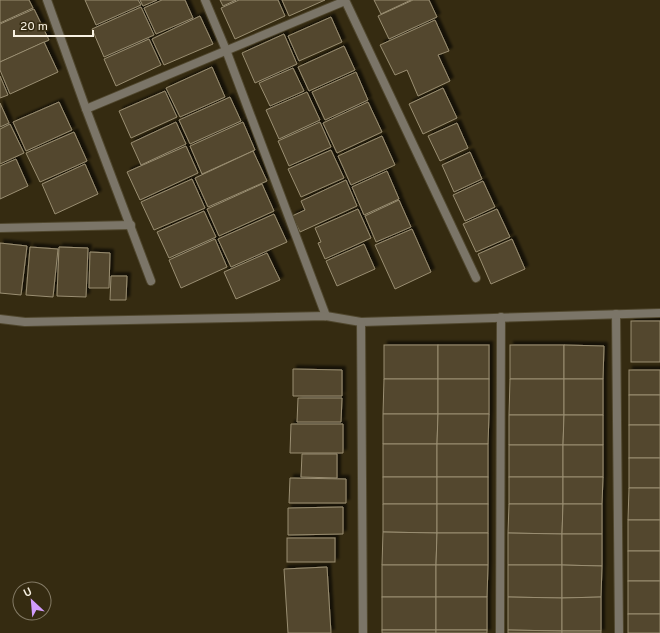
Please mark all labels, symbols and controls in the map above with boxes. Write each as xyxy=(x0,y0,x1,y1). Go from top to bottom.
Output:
scale bar xyxy=(14,12,93,38)
text: 20 m xyxy=(20,19,48,35)
north arrow xyxy=(12,581,52,621)
text: U xyxy=(21,585,35,601)

